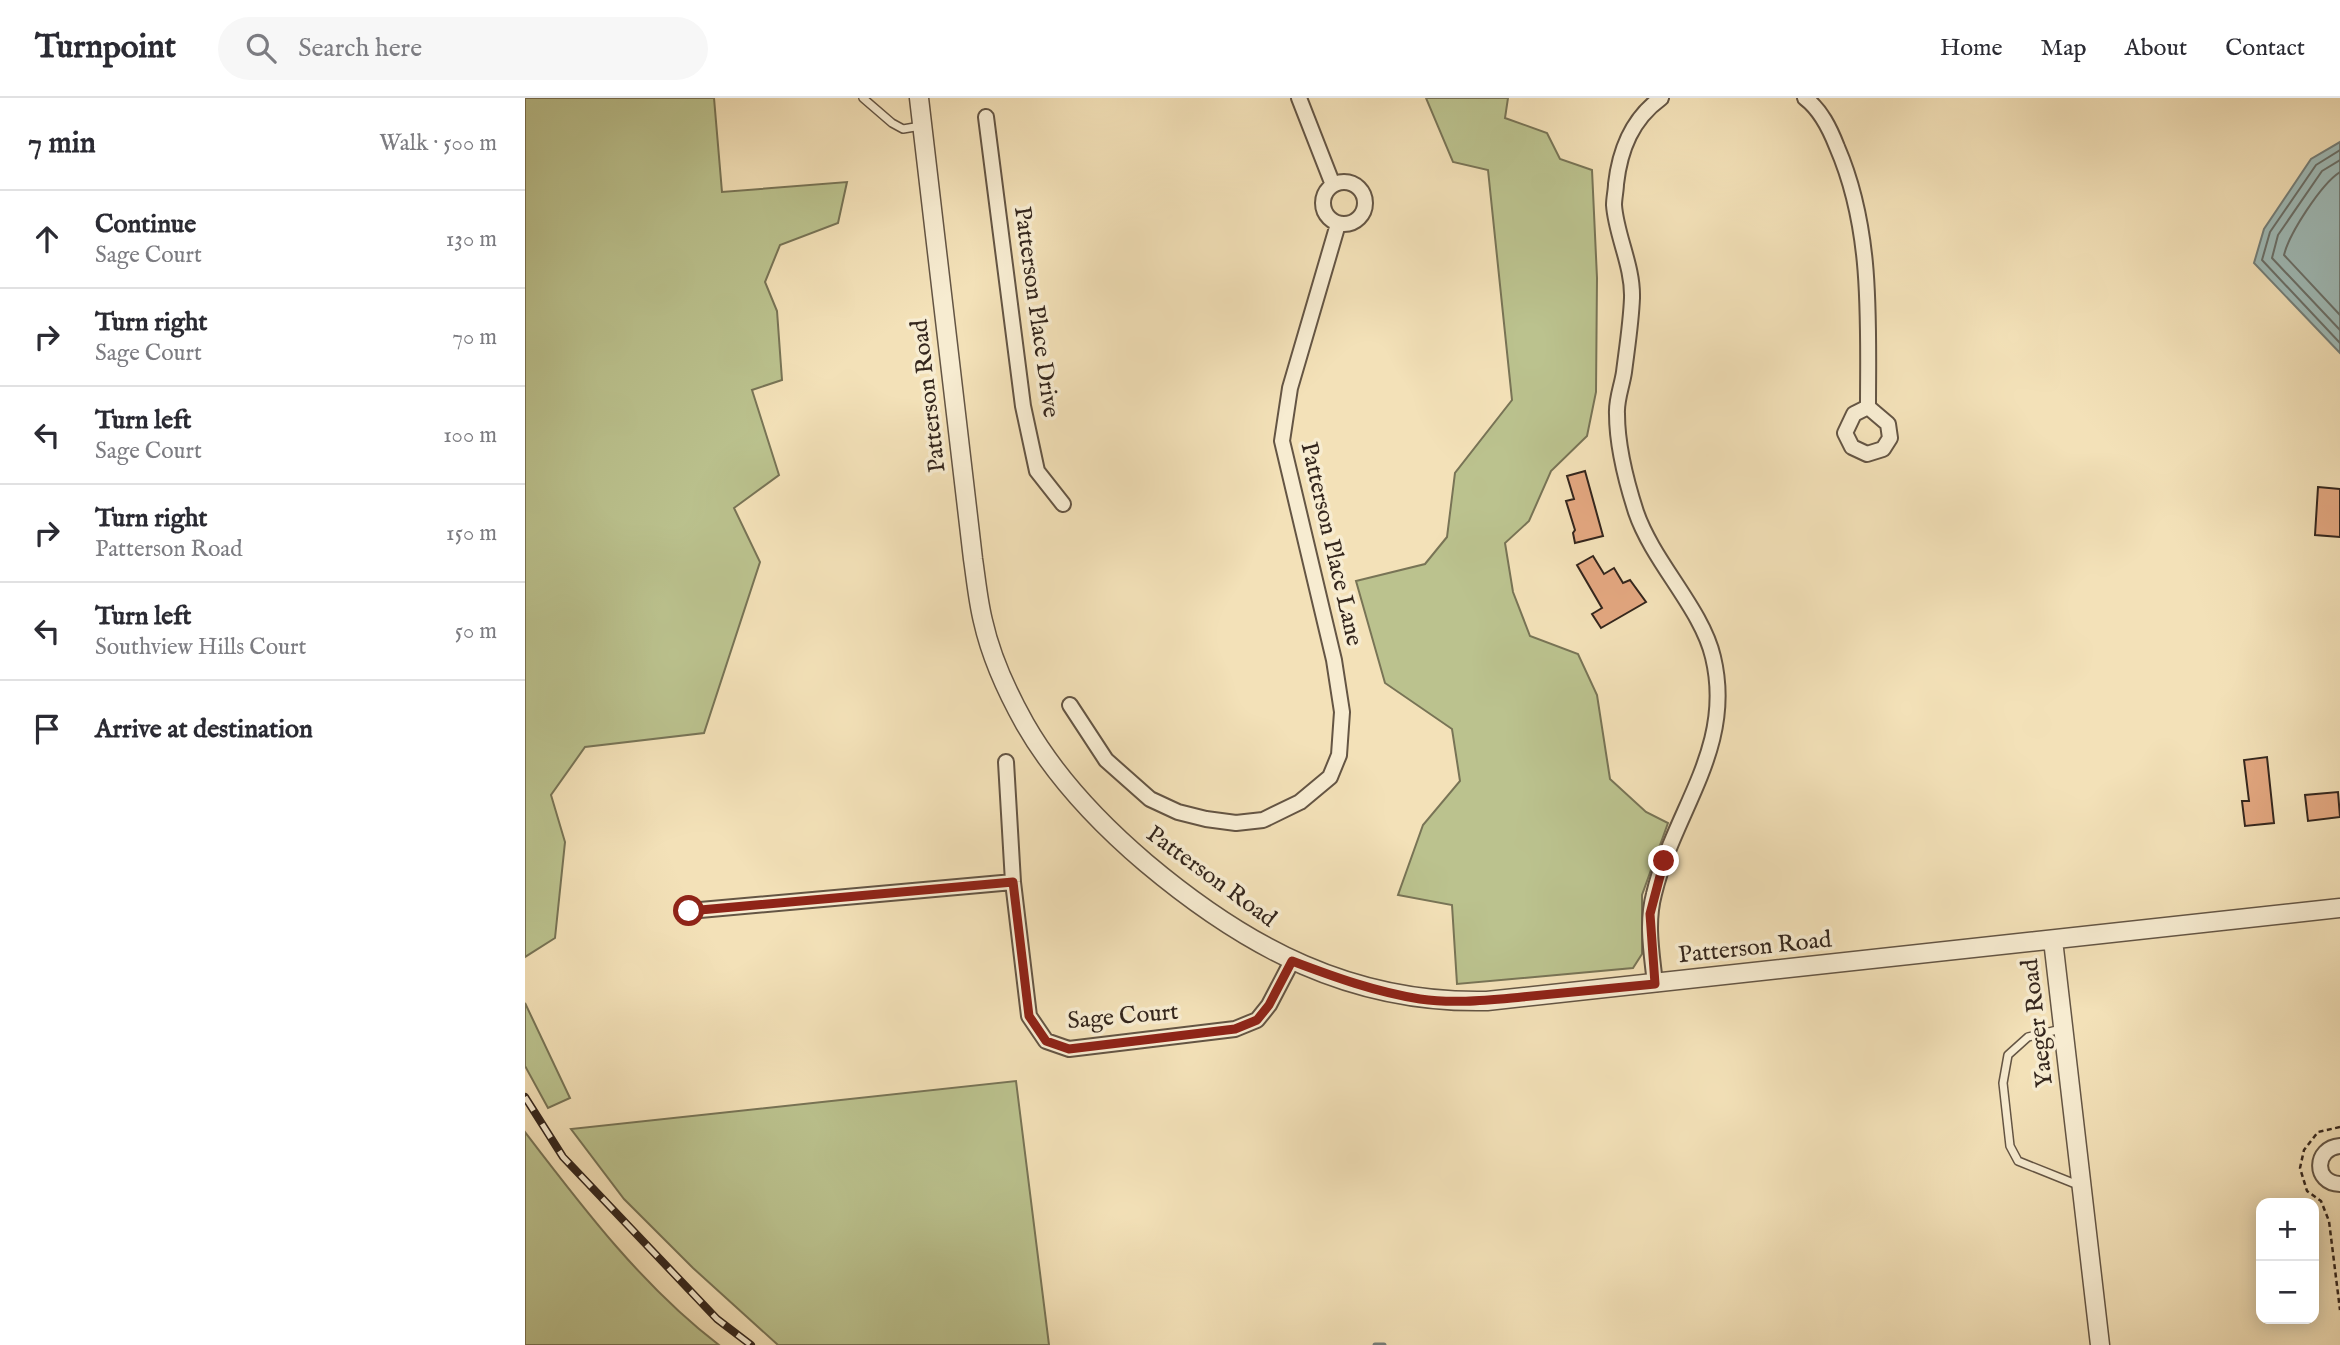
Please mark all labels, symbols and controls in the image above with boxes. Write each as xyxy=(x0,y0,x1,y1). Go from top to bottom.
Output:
search box xyxy=(218,17,708,80)
text: Turnpoint xyxy=(35,27,176,69)
icon: search xyxy=(242,29,280,67)
text: Search here xyxy=(298,32,422,65)
text: Home xyxy=(1940,33,2003,64)
text: Map xyxy=(2041,33,2087,64)
text: About xyxy=(2125,33,2187,64)
text: Contact xyxy=(2225,33,2305,64)
text: 7 min xyxy=(28,125,96,163)
text: Walk · 500 m xyxy=(379,129,497,158)
street label: Patterson Place Drive xyxy=(1006,204,1066,420)
text: Continue xyxy=(95,208,196,241)
icon: ahead xyxy=(28,220,66,258)
text: 130 m xyxy=(446,225,497,254)
text: Sage Court xyxy=(95,241,202,270)
text: Turn right xyxy=(95,306,208,339)
icon: right xyxy=(28,318,66,356)
street label: Patterson Road xyxy=(904,318,954,474)
text: 70 m xyxy=(452,323,497,352)
text: Sage Court xyxy=(95,339,202,368)
text: Turn left xyxy=(95,404,192,437)
icon: left xyxy=(28,416,66,454)
text: 100 m xyxy=(443,421,497,450)
text: Sage Court xyxy=(95,437,202,466)
street label: Patterson Place Lane xyxy=(1292,439,1370,649)
text: Turn right xyxy=(95,502,208,535)
icon: right xyxy=(28,514,66,552)
text: 150 m xyxy=(446,519,497,548)
text: Patterson Road xyxy=(95,535,243,564)
text: Turn left xyxy=(95,600,192,633)
icon: left xyxy=(28,612,66,650)
text: 50 m xyxy=(455,617,497,646)
text: Southview Hills Court xyxy=(95,633,306,662)
icon: arrive xyxy=(28,710,66,748)
text: Arrive at destination xyxy=(95,713,313,746)
street label: Patterson Road xyxy=(1140,819,1283,935)
route end xyxy=(1648,845,1679,876)
route start xyxy=(673,895,704,926)
street label: Patterson Road xyxy=(1677,925,1833,971)
street label: Yaeger Road xyxy=(2015,957,2061,1089)
street label: Sage Court xyxy=(1066,997,1180,1037)
map controls xyxy=(2256,1198,2319,1324)
button: + xyxy=(2256,1198,2319,1261)
button: − xyxy=(2256,1261,2319,1324)

